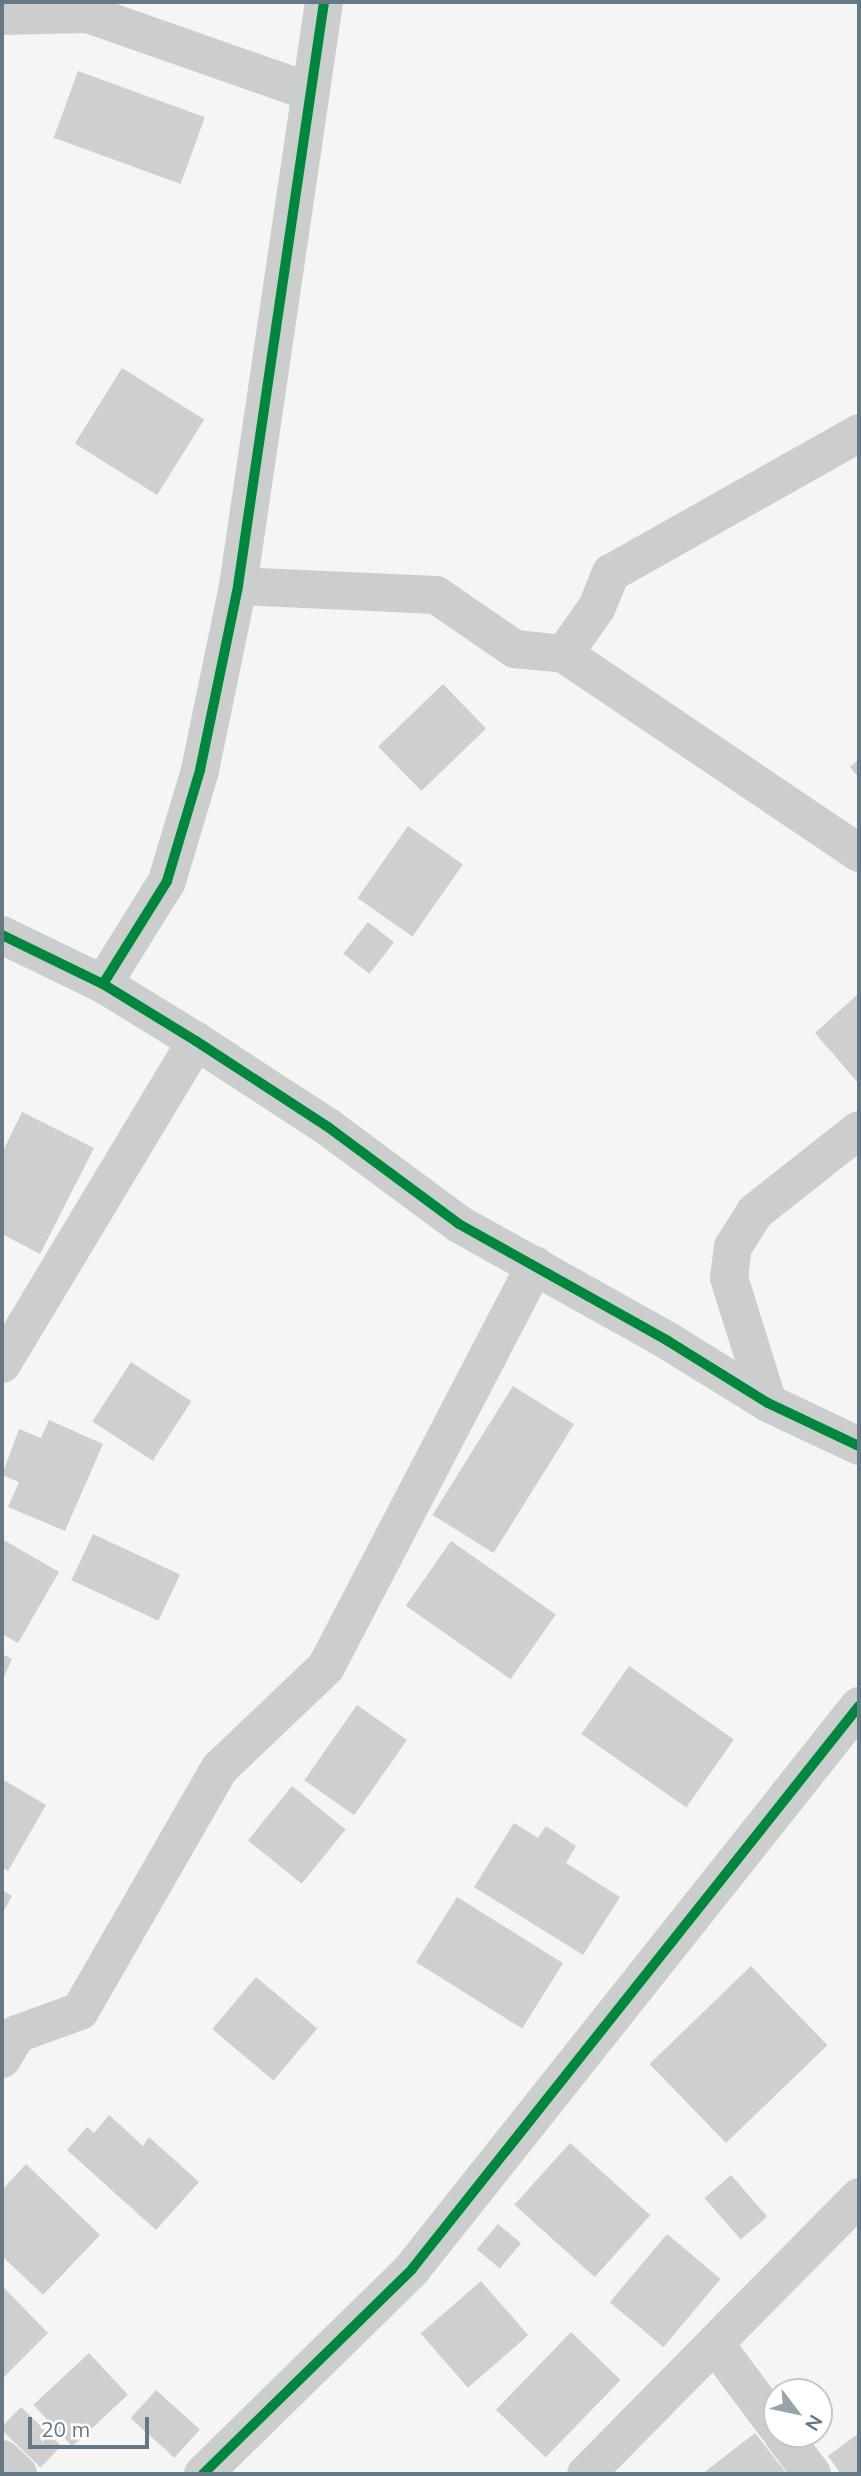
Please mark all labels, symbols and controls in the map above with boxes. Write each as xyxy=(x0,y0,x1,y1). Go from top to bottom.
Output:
north arrow xyxy=(763,2378,833,2448)
scale bar xyxy=(32,2402,152,2446)
text: N xyxy=(800,2411,828,2436)
text: 20 m xyxy=(41,2416,90,2442)

